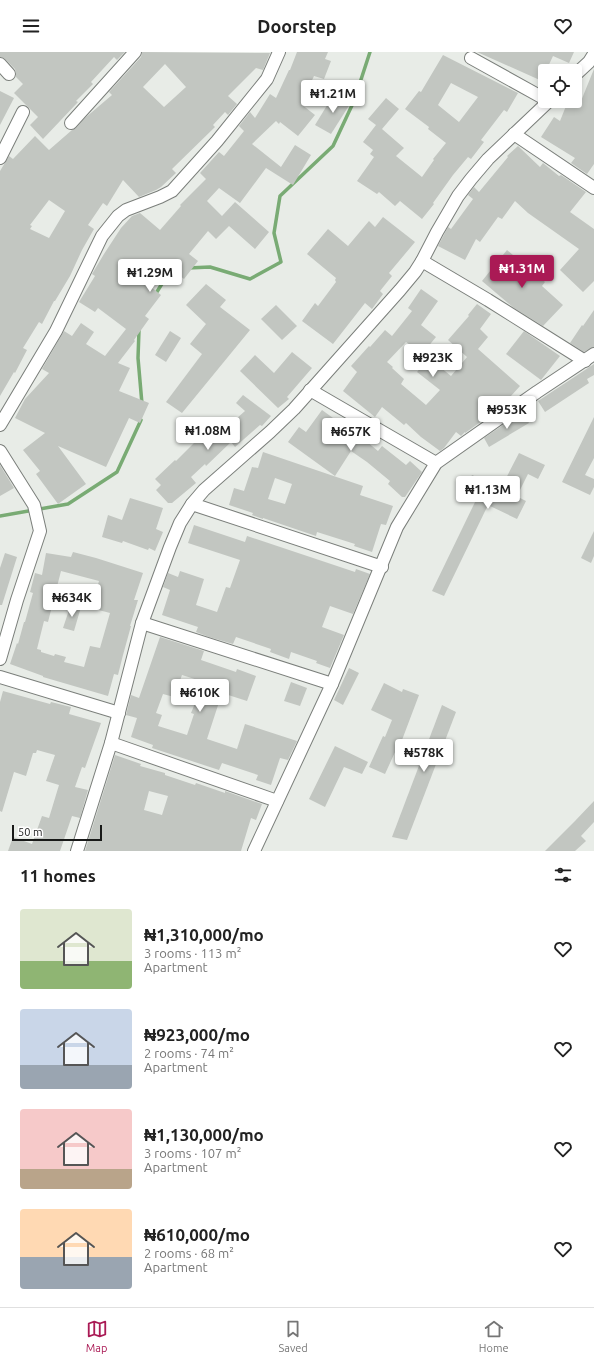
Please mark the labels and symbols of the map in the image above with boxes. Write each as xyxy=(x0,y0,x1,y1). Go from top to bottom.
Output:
pin: ₦1.21M xyxy=(300,80,366,114)
pin: ₦1.31M xyxy=(489,255,555,289)
pin: ₦1.29M xyxy=(117,259,183,293)
pin: ₦923K xyxy=(405,344,461,378)
pin: ₦953K xyxy=(479,396,535,430)
pin: ₦1.08M xyxy=(175,417,241,451)
pin: ₦657K xyxy=(323,418,379,452)
pin: ₦1.13M xyxy=(455,476,521,510)
pin: ₦634K xyxy=(44,584,100,618)
pin: ₦610K xyxy=(172,679,228,713)
pin: ₦578K xyxy=(396,739,452,773)
scale bar xyxy=(12,823,102,842)

